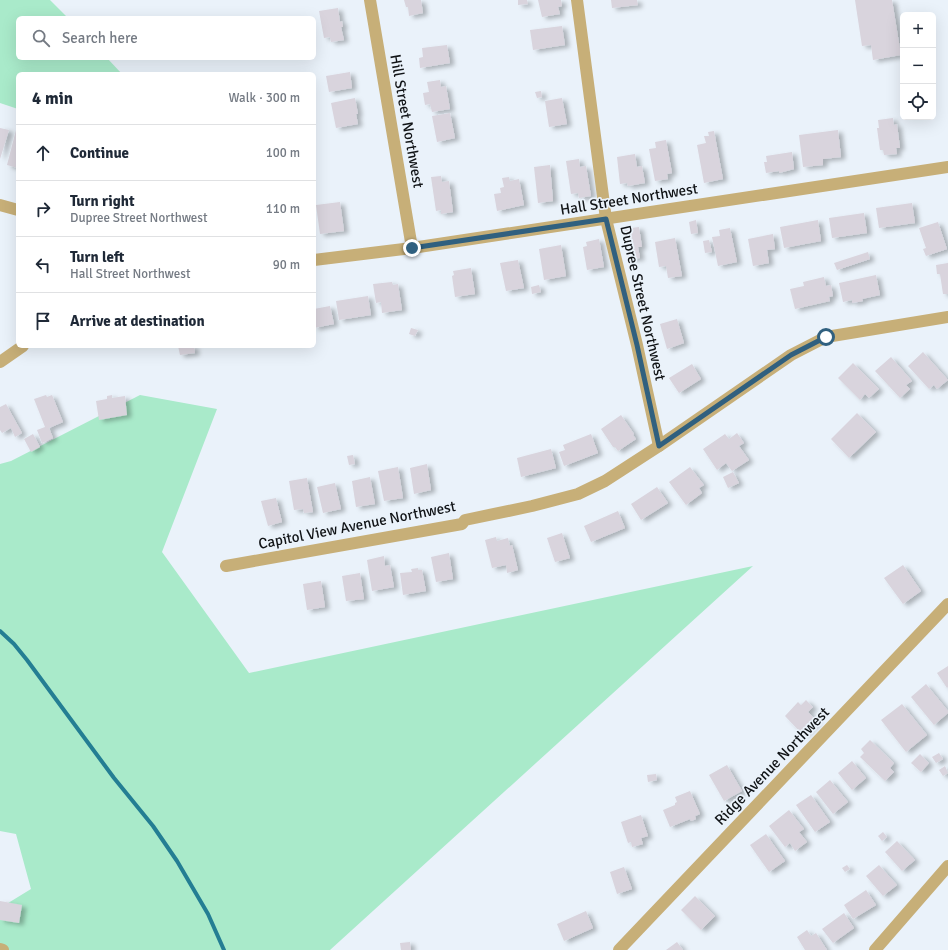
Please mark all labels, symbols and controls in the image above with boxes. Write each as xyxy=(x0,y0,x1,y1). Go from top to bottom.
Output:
map controls xyxy=(900,12,936,120)
button: + xyxy=(900,12,936,48)
search box xyxy=(16,16,316,60)
icon: search xyxy=(30,27,52,49)
text: Search here xyxy=(62,29,138,47)
button: − xyxy=(900,48,936,84)
street label: Hill Street Northwest xyxy=(386,53,428,189)
button: locate xyxy=(900,84,936,120)
text: 4 min xyxy=(32,88,73,109)
text: Walk · 300 m xyxy=(229,90,300,106)
icon: ahead xyxy=(32,142,54,164)
text: Continue xyxy=(70,144,129,162)
text: 100 m xyxy=(266,145,300,161)
street label: Hall Street Northwest xyxy=(559,179,699,219)
text: Turn right xyxy=(70,192,135,210)
icon: right xyxy=(32,198,54,220)
text: 110 m xyxy=(266,201,300,217)
text: Dupree Street Northwest xyxy=(70,210,208,226)
street label: Dupree Street Northwest xyxy=(616,224,670,382)
route end xyxy=(403,239,421,257)
text: Turn left xyxy=(70,248,124,266)
icon: left xyxy=(32,254,54,276)
text: 90 m xyxy=(273,257,300,273)
text: Hall Street Northwest xyxy=(70,266,190,282)
icon: arrive xyxy=(32,310,54,332)
text: Arrive at destination xyxy=(70,312,205,330)
route start xyxy=(817,328,835,346)
street label: Capitol View Avenue Northwest xyxy=(257,497,457,553)
street label: Ridge Avenue Northwest xyxy=(711,703,833,829)

